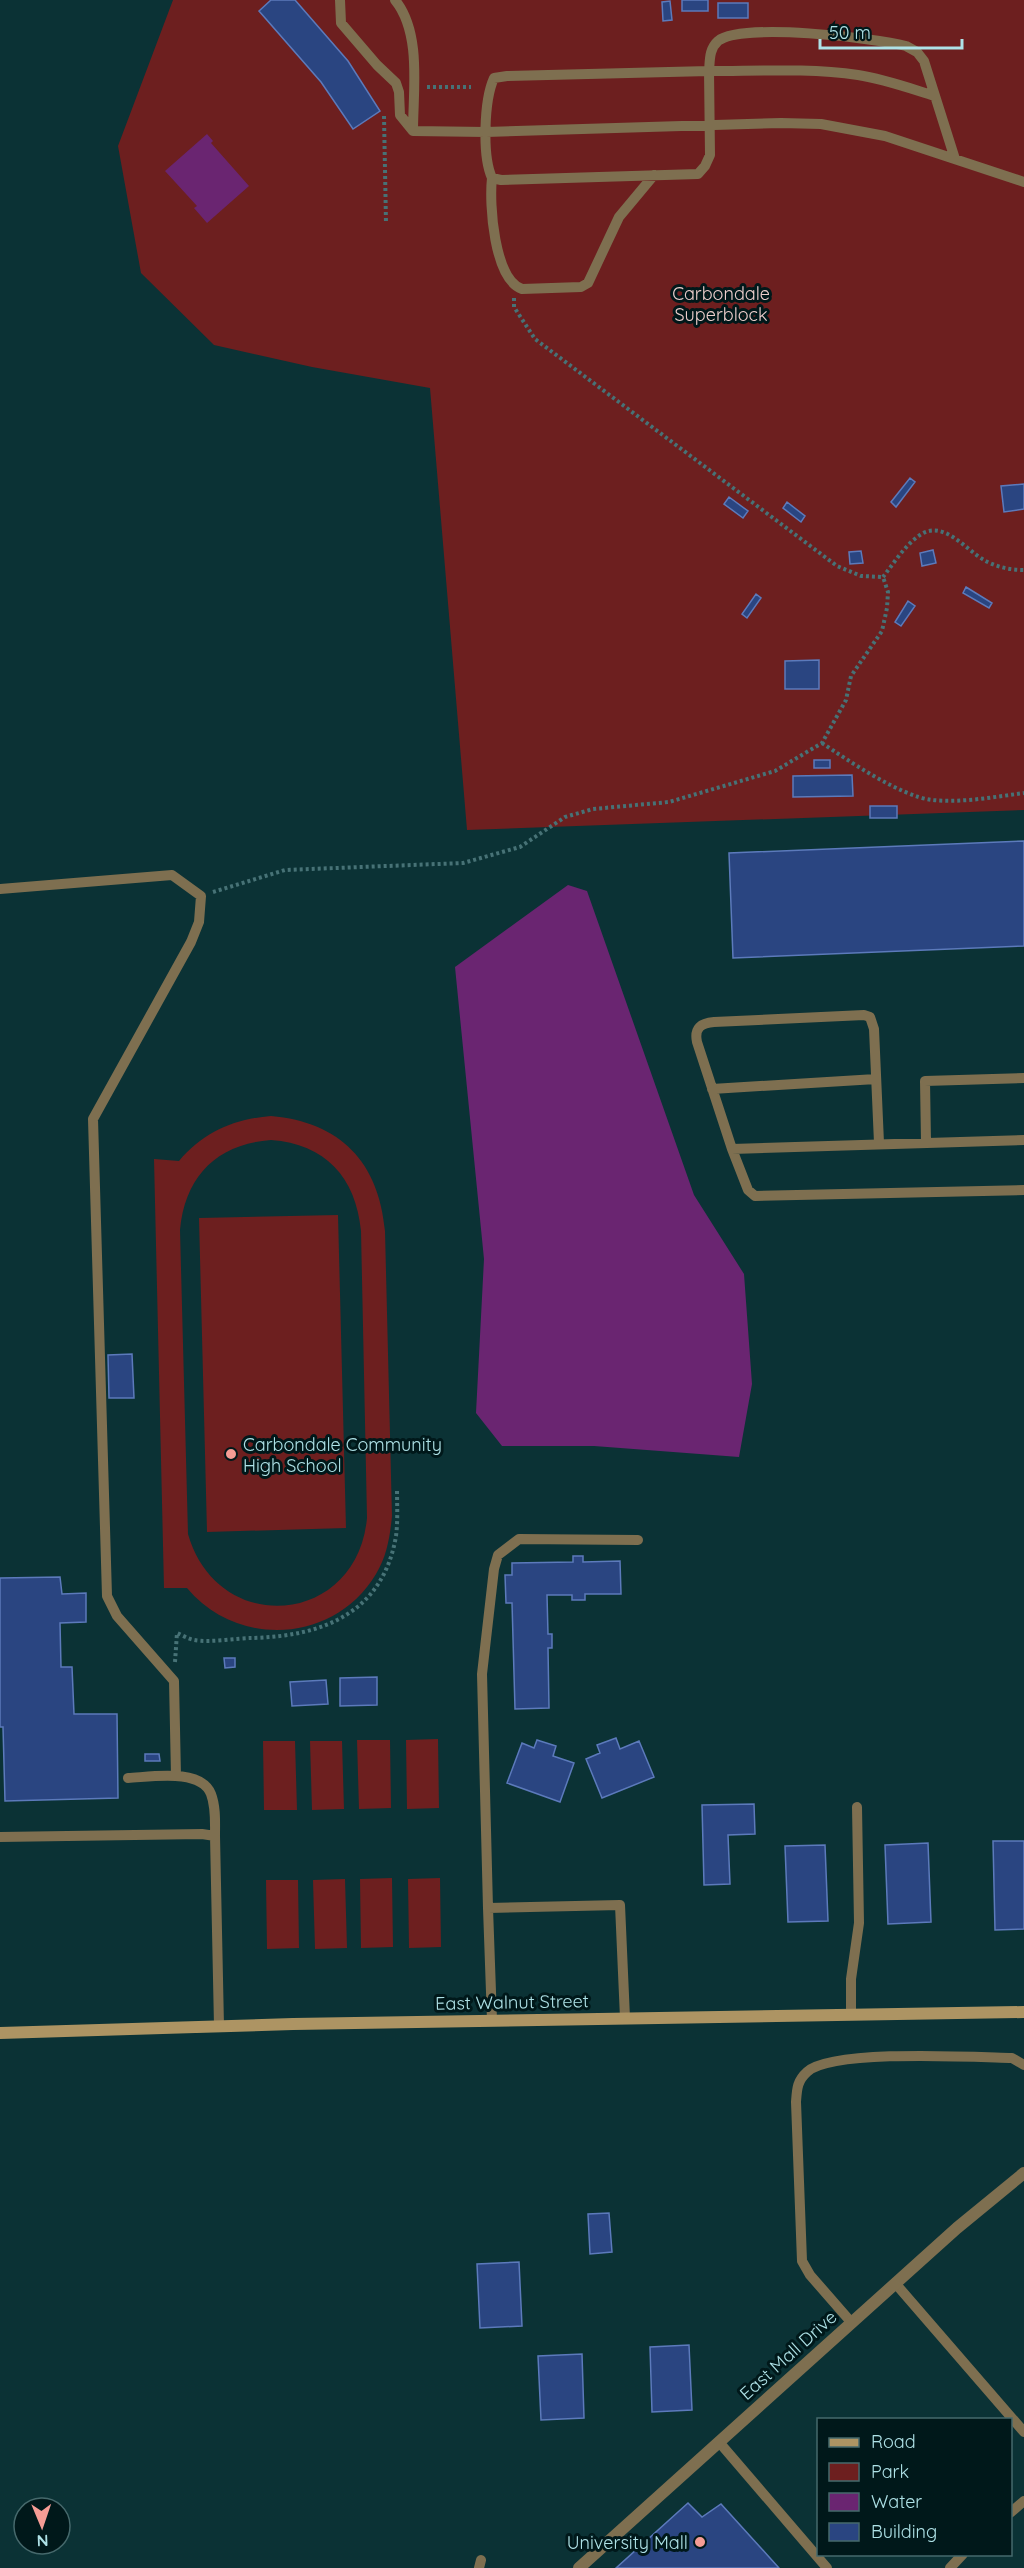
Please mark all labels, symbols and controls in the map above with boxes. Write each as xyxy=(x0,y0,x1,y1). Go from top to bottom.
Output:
scale bar xyxy=(820,12,962,50)
text: 50 m xyxy=(829,21,871,44)
park label: Carbondale Superblock xyxy=(672,282,770,326)
place label: Carbondale Community High School xyxy=(243,1433,442,1477)
marker: Carbondale Community High School xyxy=(224,1447,238,1461)
street label: East Walnut Street xyxy=(435,1989,589,2015)
street label: East Mall Drive xyxy=(735,2305,841,2405)
legend xyxy=(817,2418,1012,2556)
text: Road xyxy=(871,2430,916,2453)
text: Park xyxy=(871,2460,909,2483)
text: Water xyxy=(871,2490,922,2513)
north arrow xyxy=(12,2496,72,2556)
text: Building xyxy=(871,2520,937,2543)
text: N xyxy=(36,2531,49,2551)
place label: University Mall xyxy=(567,2531,688,2554)
marker: University Mall xyxy=(693,2535,707,2549)

